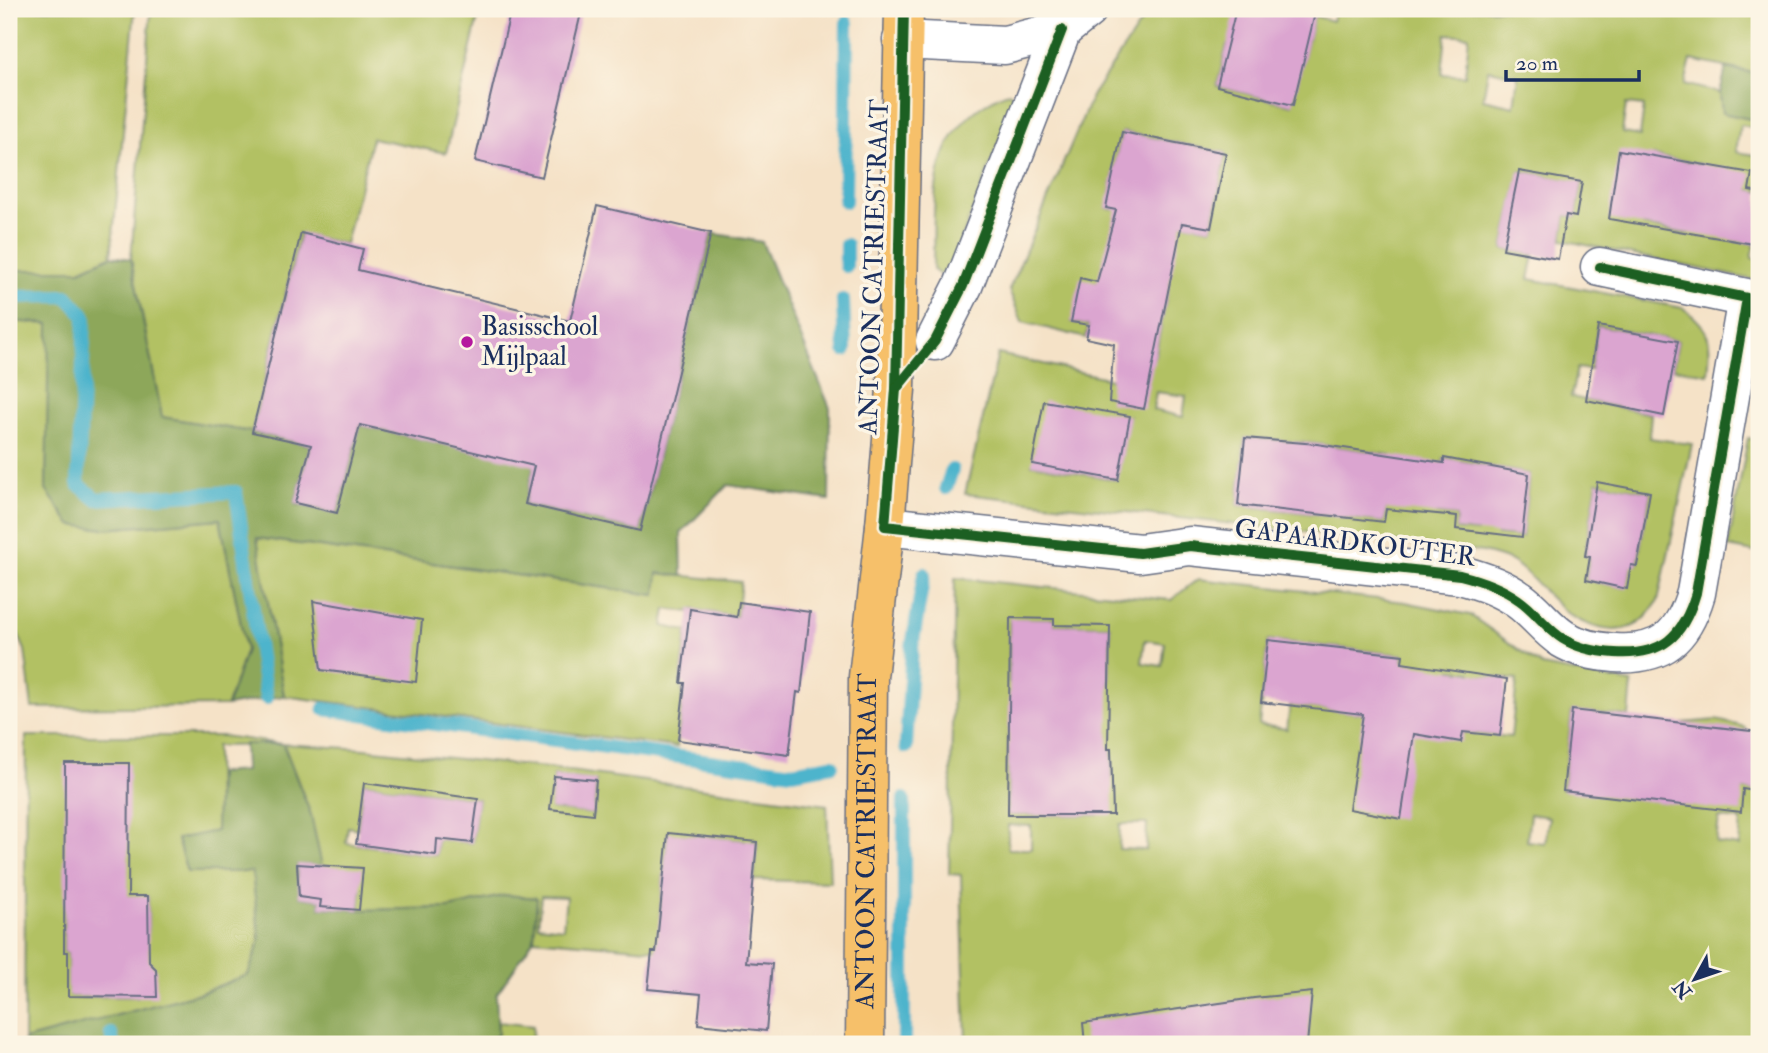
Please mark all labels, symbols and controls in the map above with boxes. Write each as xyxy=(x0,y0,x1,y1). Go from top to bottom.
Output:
scale bar xyxy=(1506,38,1638,82)
text: 20 m xyxy=(1516,50,1558,77)
street label: ANTOON CATRIESTRAAT xyxy=(852,99,896,436)
place label: Basisschool Mijlpaal xyxy=(481,311,598,374)
marker: Basisschool Mijlpaal xyxy=(459,334,475,350)
street label: GAPAARDKOUTER xyxy=(1233,512,1479,574)
street label: ANTOON CATRIESTRAAT xyxy=(849,673,884,1010)
north arrow xyxy=(1660,944,1730,1014)
text: N xyxy=(1667,974,1698,1004)

